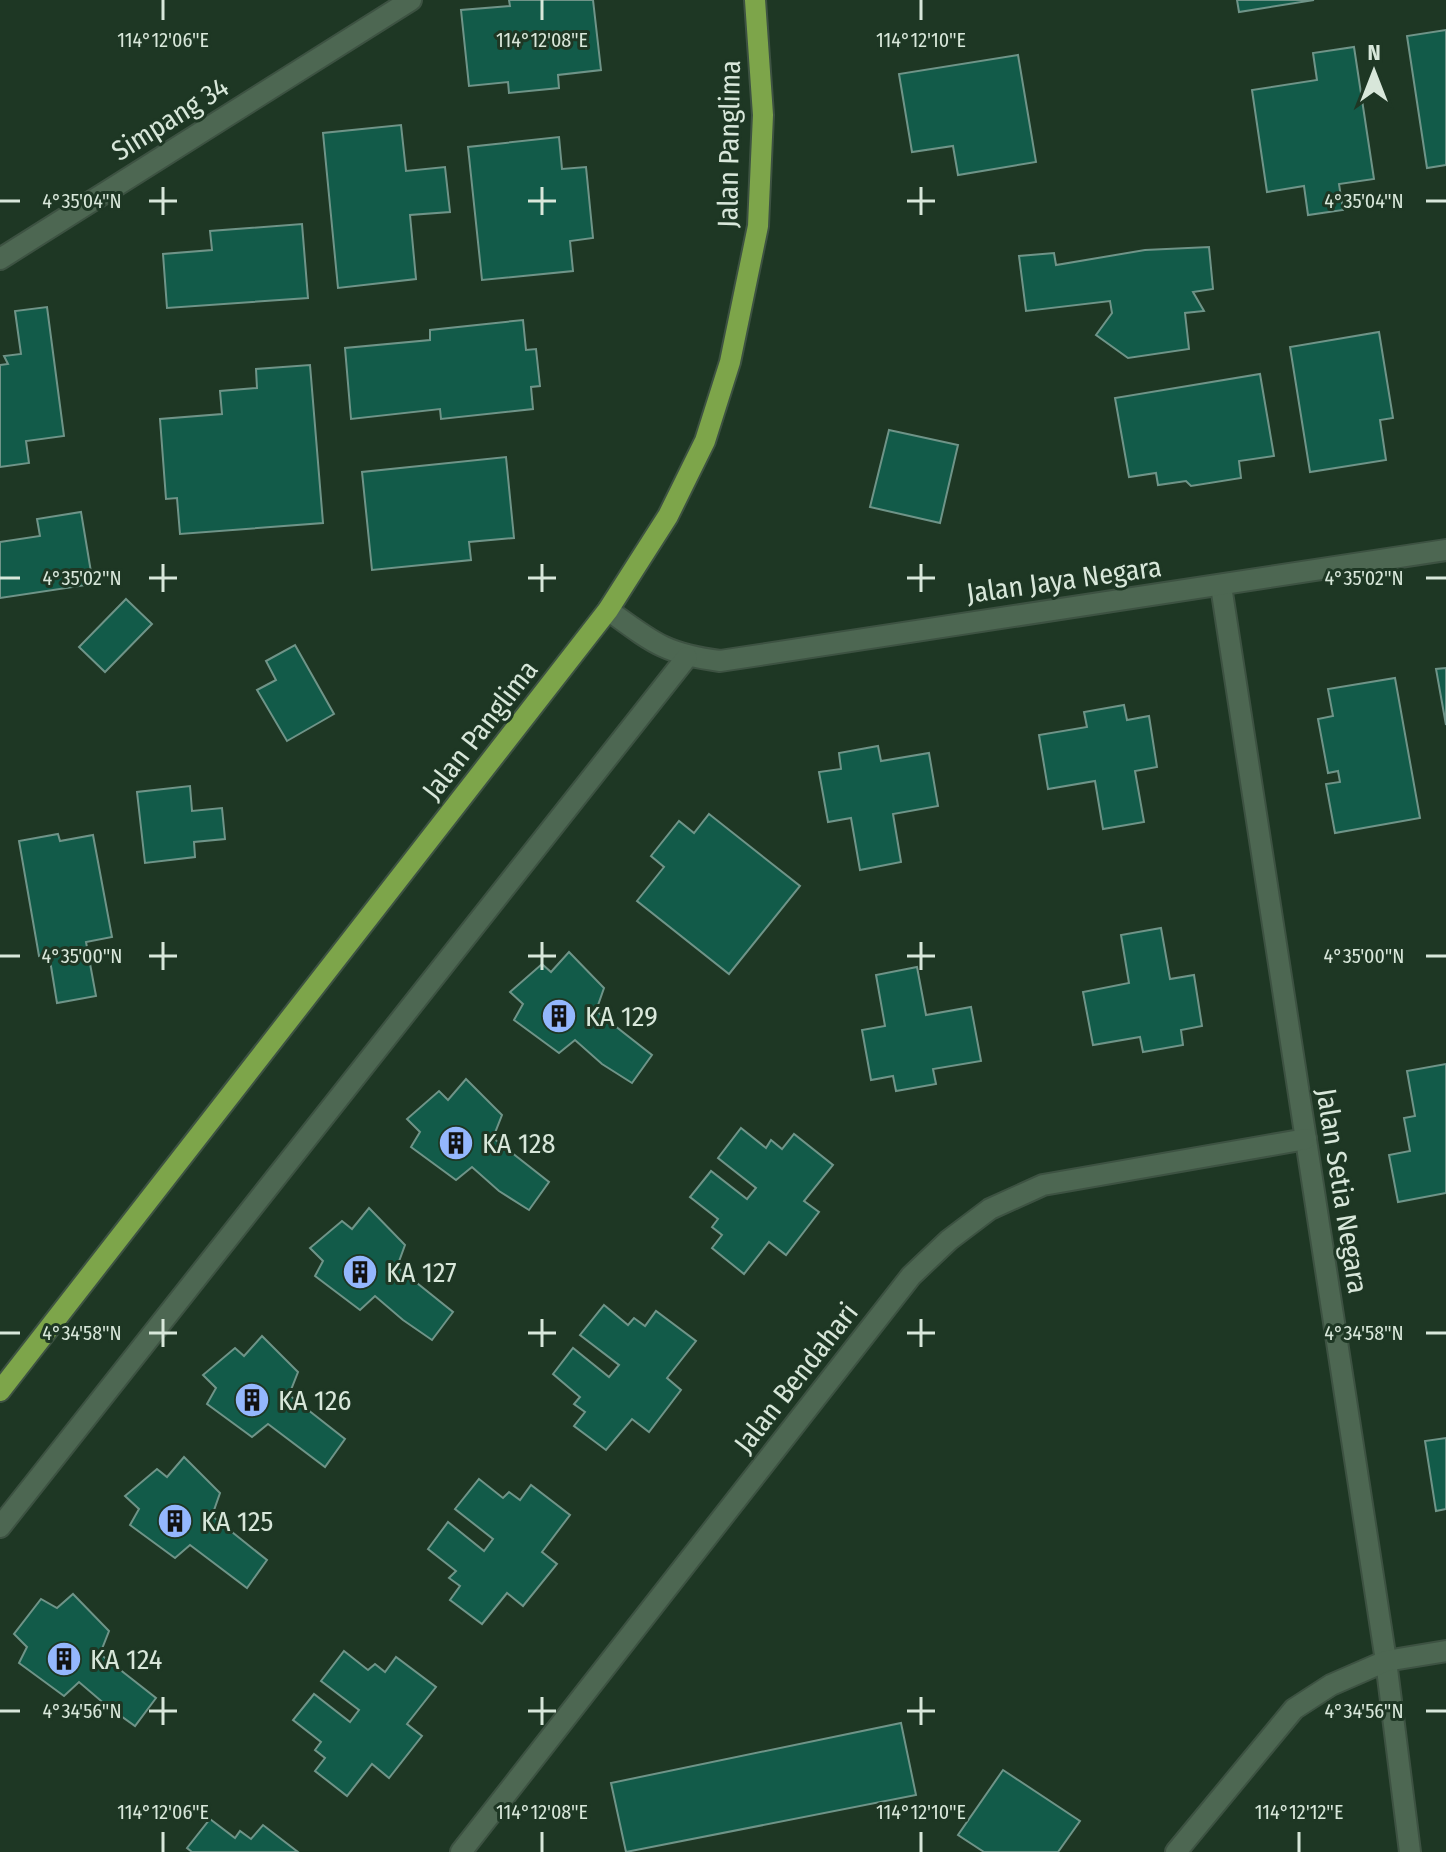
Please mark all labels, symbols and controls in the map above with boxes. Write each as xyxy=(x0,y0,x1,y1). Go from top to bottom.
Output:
text: 114°12'06"E xyxy=(117,28,209,52)
text: 114°12'08"E xyxy=(496,28,588,52)
text: 114°12'10"E xyxy=(876,28,966,52)
north arrow xyxy=(1334,32,1414,112)
text: N xyxy=(1367,39,1381,66)
street label: Jalan Panglima xyxy=(711,60,747,228)
street label: Simpang 34 xyxy=(106,70,234,168)
text: 4°35'04"N xyxy=(42,189,122,213)
text: 4°35'04"N xyxy=(1324,189,1404,213)
street label: Jalan Jaya Negara xyxy=(964,550,1164,610)
text: 4°35'02"N xyxy=(42,566,122,590)
text: 4°35'02"N xyxy=(1324,566,1404,590)
street label: Jalan Panglima xyxy=(415,654,545,806)
text: 4°35'00"N xyxy=(42,944,122,968)
text: 4°35'00"N xyxy=(1324,944,1404,968)
building icon: KA 129 xyxy=(540,997,578,1035)
place label: KA 129 xyxy=(585,1000,658,1033)
street label: Jalan Setia Negara xyxy=(1309,1086,1375,1296)
building icon: KA 128 xyxy=(437,1124,475,1162)
place label: KA 128 xyxy=(482,1127,555,1160)
building icon: KA 127 xyxy=(341,1253,379,1291)
place label: KA 127 xyxy=(386,1256,457,1289)
street label: Jalan Bendahari xyxy=(727,1296,865,1460)
text: 4°34'58"N xyxy=(42,1321,122,1345)
text: 4°34'58"N xyxy=(1324,1321,1404,1345)
building icon: KA 126 xyxy=(233,1381,271,1419)
place label: KA 126 xyxy=(278,1384,351,1417)
building icon: KA 125 xyxy=(156,1502,194,1540)
place label: KA 125 xyxy=(201,1505,273,1538)
building icon: KA 124 xyxy=(45,1640,83,1678)
place label: KA 124 xyxy=(90,1643,162,1676)
text: 4°34'56"N xyxy=(42,1699,122,1723)
text: 4°34'56"N xyxy=(1324,1699,1404,1723)
text: 114°12'06"E xyxy=(117,1800,209,1824)
text: 114°12'08"E xyxy=(496,1800,588,1824)
text: 114°12'10"E xyxy=(876,1800,966,1824)
text: 114°12'12"E xyxy=(1255,1800,1343,1824)

